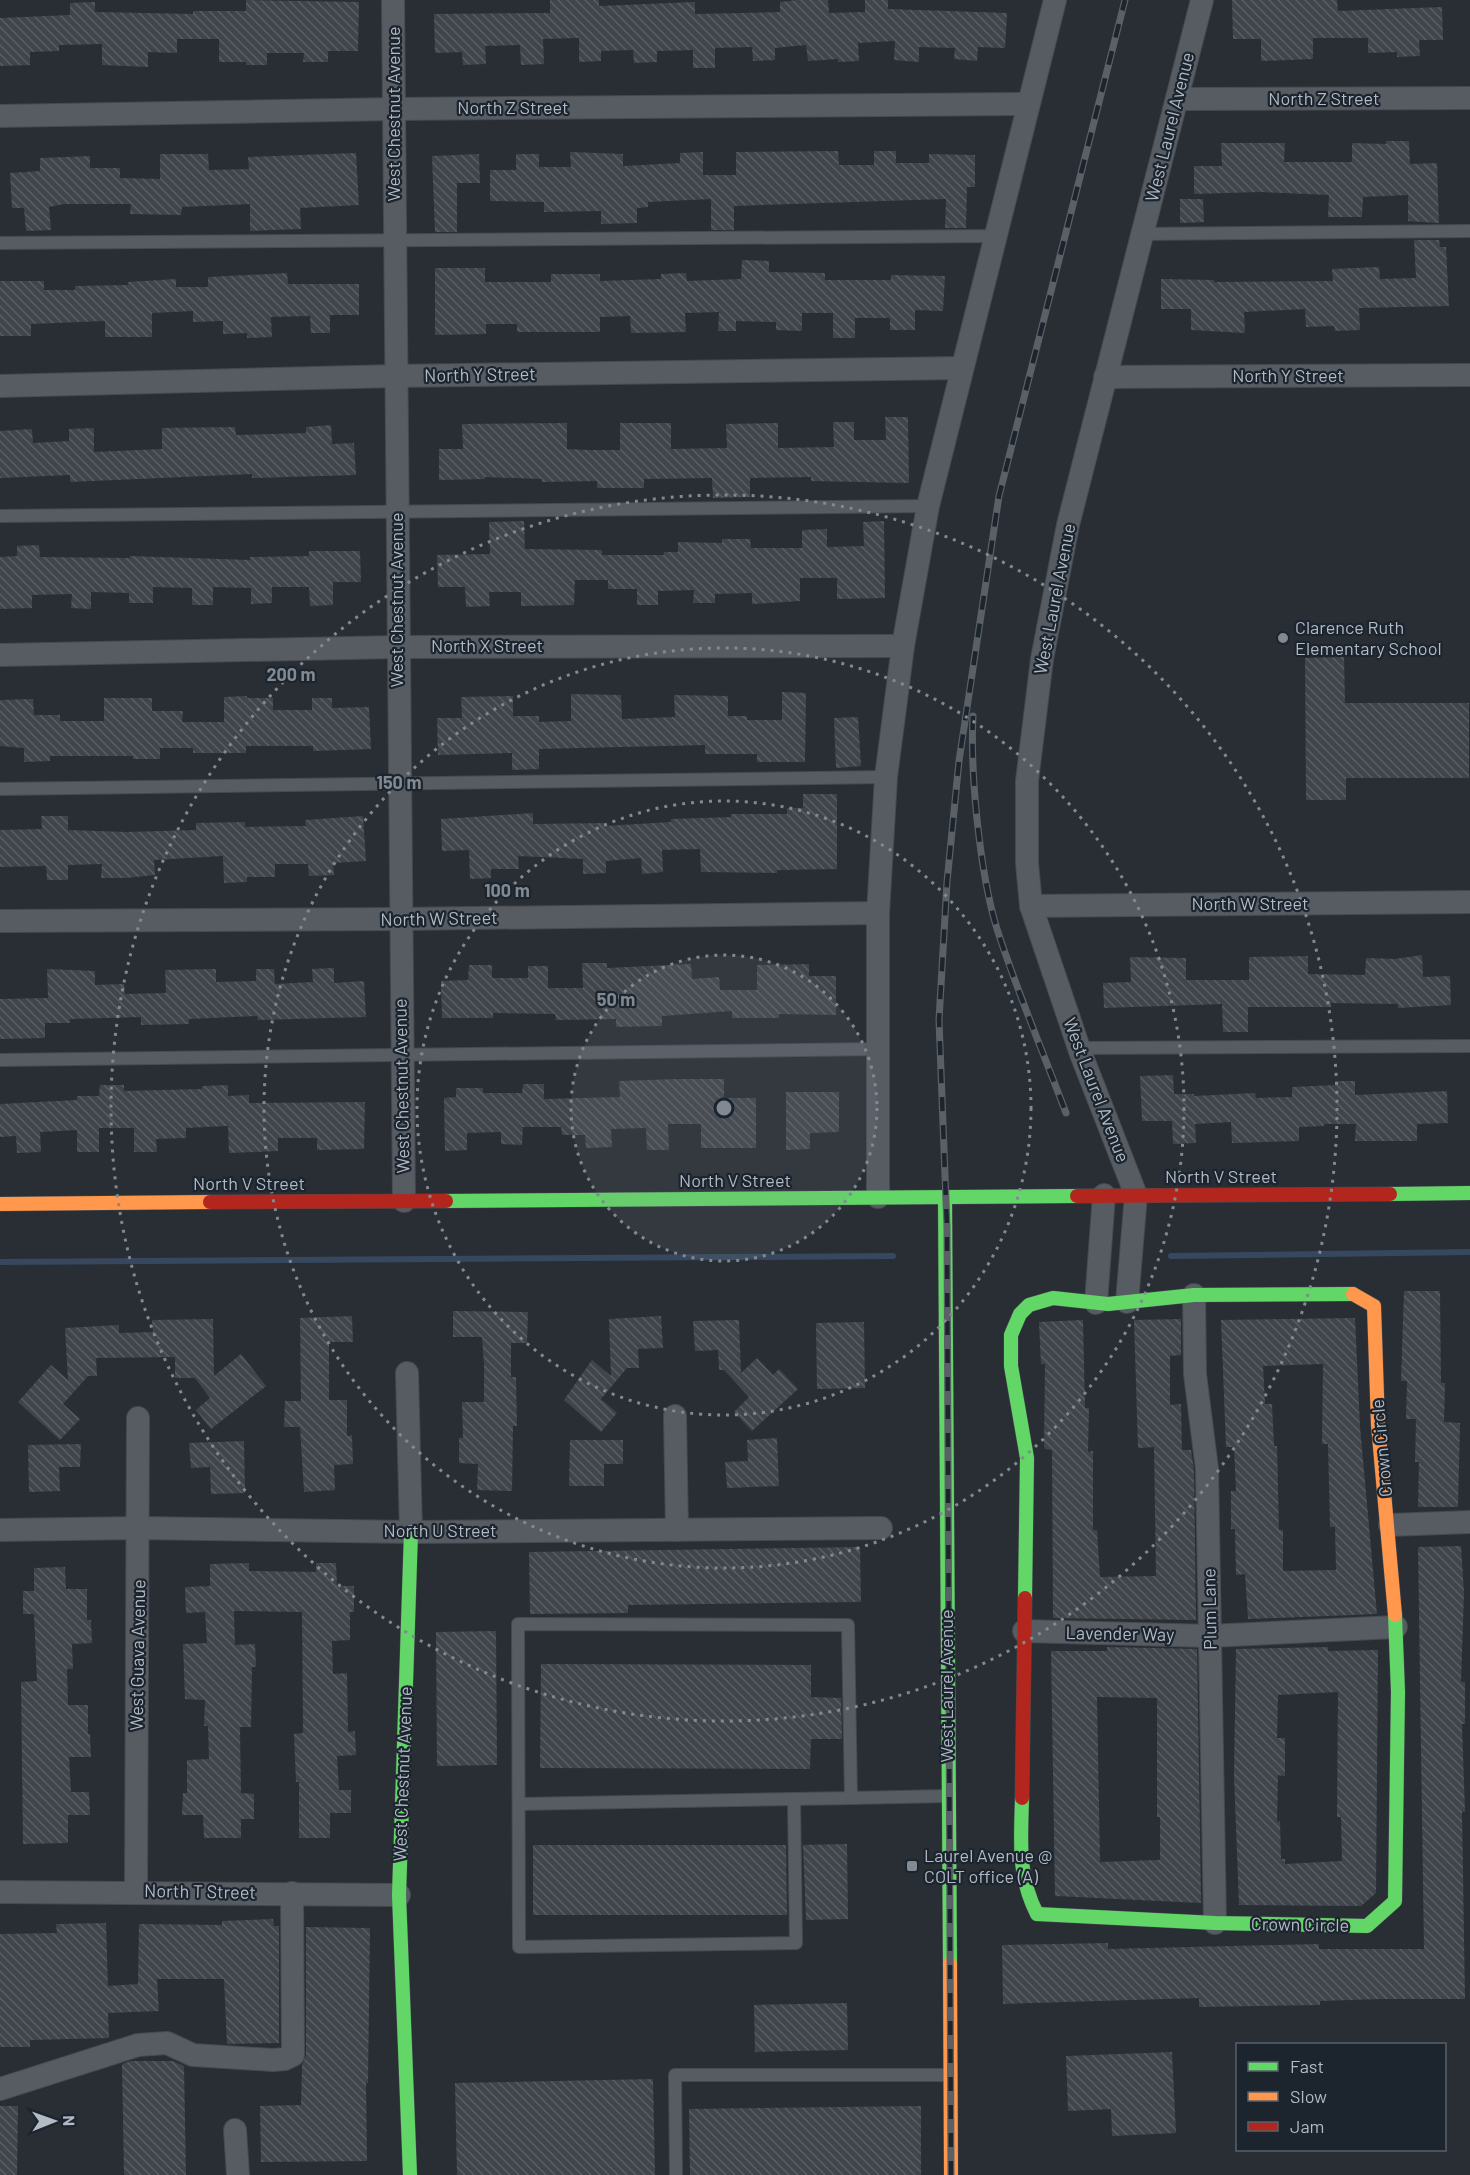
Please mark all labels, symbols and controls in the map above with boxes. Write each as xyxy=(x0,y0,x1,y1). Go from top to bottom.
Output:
street label: West Chestnut Avenue xyxy=(382,27,404,201)
street label: West Laurel Avenue xyxy=(1140,50,1198,204)
street label: North Z Street xyxy=(1268,87,1380,109)
street label: North Z Street xyxy=(457,96,569,118)
street label: North Y Street xyxy=(424,362,536,386)
street label: North Y Street xyxy=(1232,364,1344,386)
street label: West Chestnut Avenue xyxy=(385,513,407,687)
street label: West Laurel Avenue xyxy=(1029,522,1079,676)
place label: Clarence Ruth Elementary School xyxy=(1295,616,1442,659)
marker: Clarence Ruth Elementary School xyxy=(1276,631,1290,645)
street label: North X Street xyxy=(431,634,543,656)
text: 200 m xyxy=(266,663,316,685)
text: 150 m xyxy=(377,771,421,793)
text: 100 m xyxy=(484,879,530,901)
street label: North W Street xyxy=(1191,892,1309,914)
street label: North W Street xyxy=(380,906,498,930)
text: 50 m xyxy=(597,988,635,1010)
street label: West Chestnut Avenue xyxy=(388,998,414,1174)
street label: West Laurel Avenue xyxy=(1059,1014,1135,1165)
centre of rings xyxy=(714,1098,734,1118)
street label: North V Street xyxy=(1165,1165,1277,1187)
street label: North V Street xyxy=(679,1169,791,1191)
street label: North V Street xyxy=(193,1172,305,1194)
street label: Crown Circle xyxy=(1366,1398,1396,1498)
street label: North U Street xyxy=(383,1519,497,1541)
street label: Plum Lane xyxy=(1197,1568,1221,1650)
street label: West Guava Avenue xyxy=(125,1579,149,1731)
street label: West Laurel Avenue xyxy=(935,1609,957,1763)
street label: Lavender Way xyxy=(1066,1621,1175,1645)
street label: West Chestnut Avenue xyxy=(388,1686,416,1862)
place label: Laurel Avenue @ COLT office (A) xyxy=(924,1844,1053,1887)
marker: Laurel Avenue @ COLT office (A) xyxy=(905,1859,919,1873)
street label: North T Street xyxy=(144,1879,256,1903)
street label: Crown Circle xyxy=(1251,1912,1349,1936)
legend xyxy=(1236,2043,1446,2151)
text: Fast xyxy=(1290,2055,1324,2077)
text: Slow xyxy=(1290,2085,1327,2107)
north arrow xyxy=(24,2091,84,2151)
text: N xyxy=(60,2115,79,2126)
text: Jam xyxy=(1290,2115,1324,2137)

